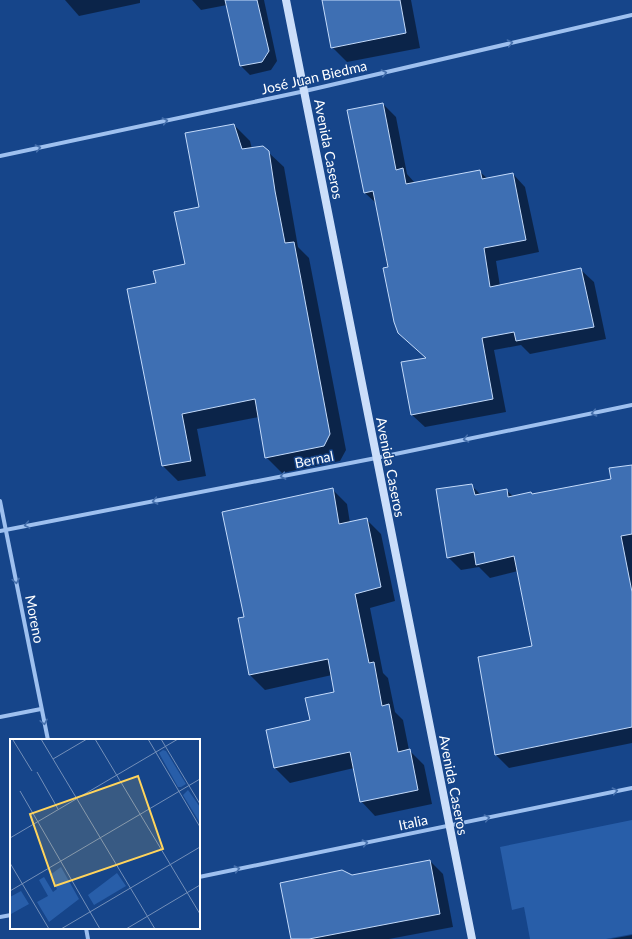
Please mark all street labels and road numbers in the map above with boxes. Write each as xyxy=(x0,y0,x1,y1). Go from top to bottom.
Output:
street label: José Juan Biedma xyxy=(259,57,369,97)
street label: Avenida Caseros xyxy=(311,98,347,200)
street label: Avenida Caseros xyxy=(373,416,409,518)
street label: Bernal xyxy=(293,447,335,471)
street label: Moreno xyxy=(22,593,48,645)
street label: Avenida Caseros xyxy=(436,734,472,836)
street label: Italia xyxy=(397,811,429,833)

